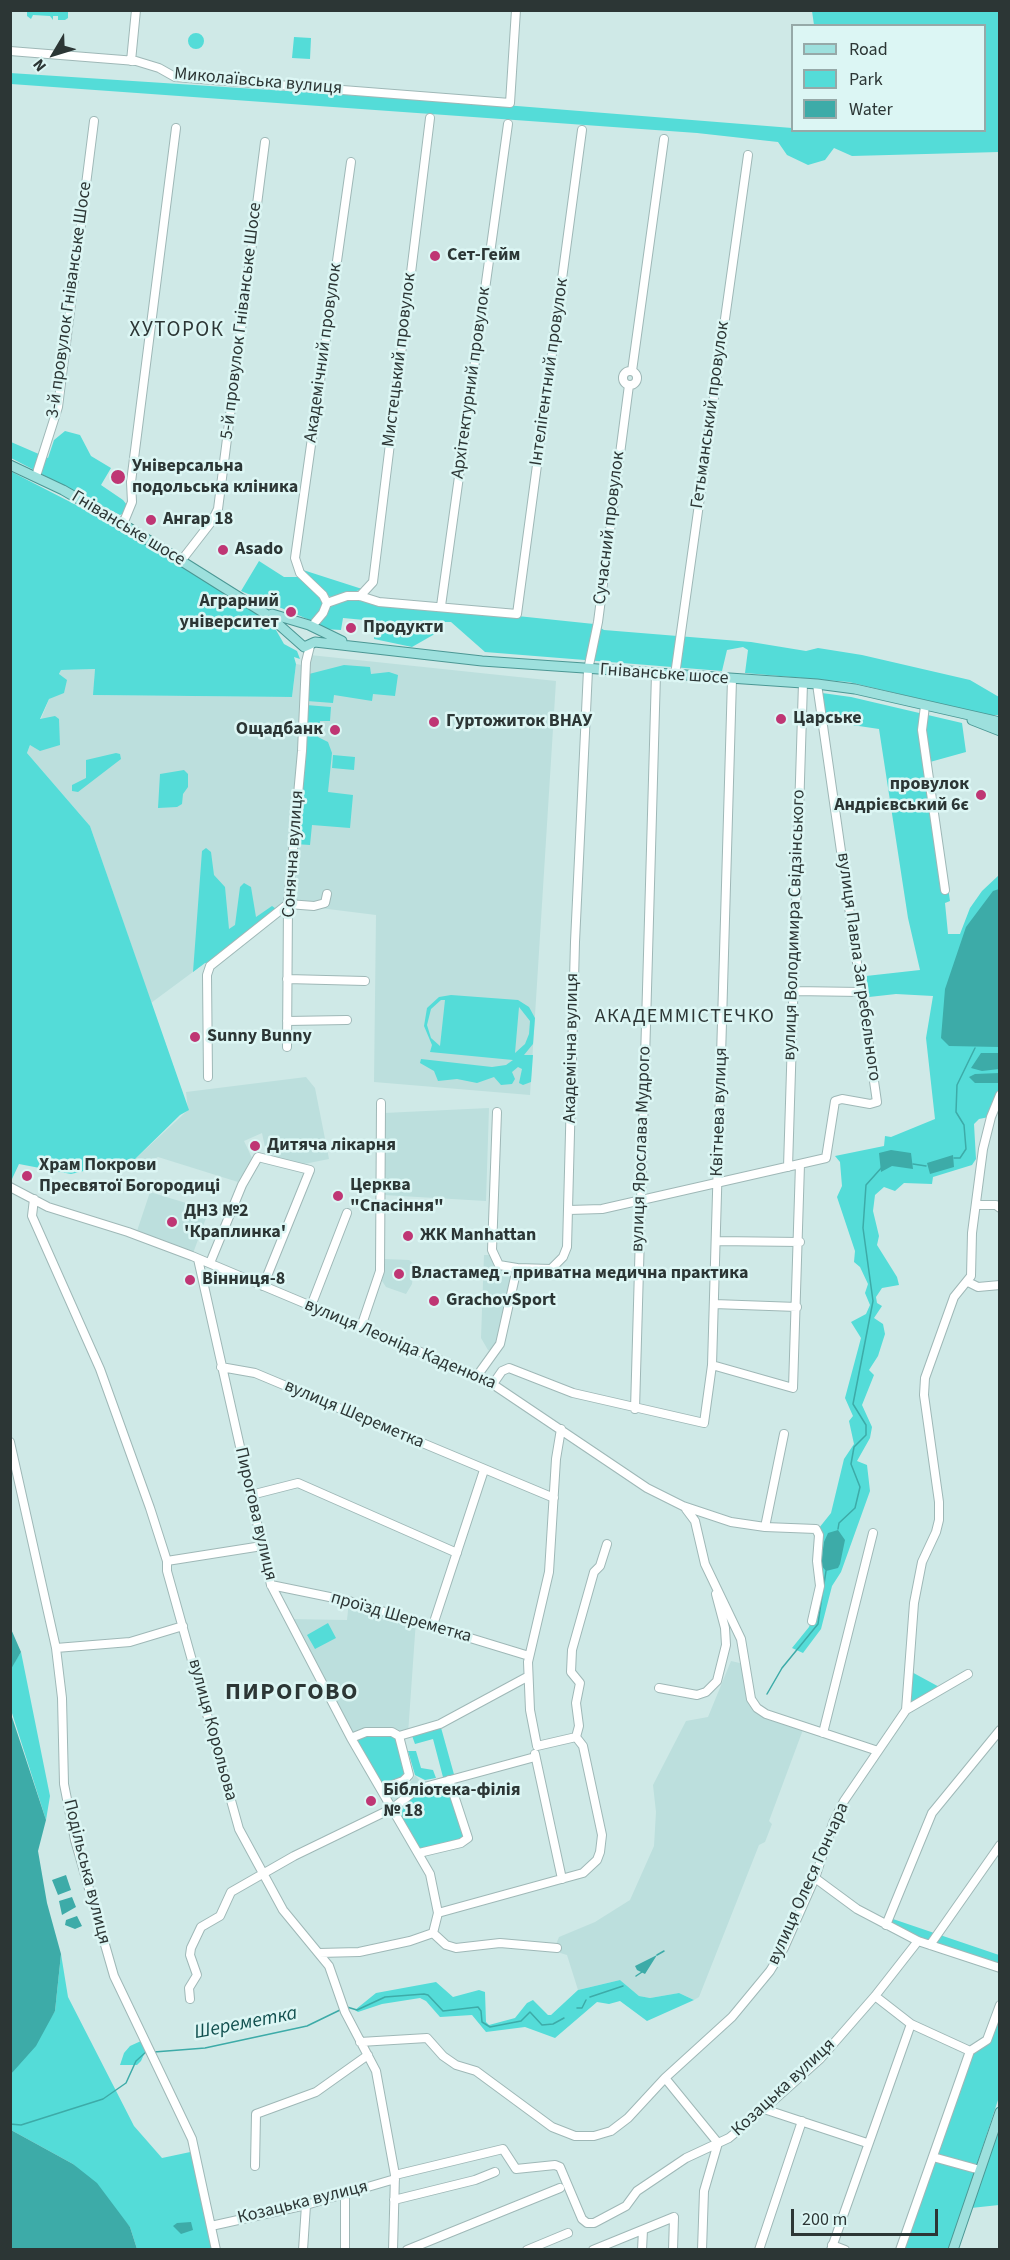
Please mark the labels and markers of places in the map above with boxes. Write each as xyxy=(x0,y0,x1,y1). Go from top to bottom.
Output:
place label: Сет-Гейм xyxy=(447,245,520,267)
marker: Сет-Гейм xyxy=(428,249,442,263)
place label: Універсальна подольська кліника xyxy=(132,456,298,498)
marker: Універсальна подольська кліника xyxy=(109,468,127,486)
place label: Ангар 18 xyxy=(163,509,233,531)
marker: Ангар 18 xyxy=(144,513,158,527)
place label: Asado xyxy=(235,539,283,561)
marker: Asado xyxy=(216,543,230,557)
place label: Аграрний університет xyxy=(180,591,279,634)
marker: Аграрний університет xyxy=(284,605,298,619)
place label: Продукти xyxy=(363,617,444,639)
marker: Продукти xyxy=(344,621,358,635)
place label: Царське xyxy=(793,708,862,730)
place label: Гуртожиток ВНАУ xyxy=(446,711,592,733)
marker: Царське xyxy=(774,712,788,726)
marker: Гуртожиток ВНАУ xyxy=(427,715,441,729)
place label: Ощадбанк xyxy=(236,719,323,741)
marker: Ощадбанк xyxy=(328,723,342,737)
place label: провулок Андрієвський 6є xyxy=(834,774,969,816)
marker: провулок Андрієвський 6є xyxy=(974,788,988,802)
place label: Sunny Bunny xyxy=(207,1026,312,1048)
marker: Sunny Bunny xyxy=(188,1030,202,1044)
place label: Дитяча лікарня xyxy=(267,1135,396,1157)
marker: Дитяча лікарня xyxy=(248,1139,262,1153)
place label: Храм Покрови Пресвятої Богородиці xyxy=(39,1155,220,1198)
marker: Храм Покрови Пресвятої Богородиці xyxy=(20,1169,34,1183)
place label: Церква "Спасіння" xyxy=(350,1175,444,1218)
marker: Церква "Спасіння" xyxy=(331,1189,345,1203)
place label: ДНЗ №2 'Краплинка' xyxy=(184,1201,286,1244)
marker: ДНЗ №2 'Краплинка' xyxy=(165,1215,179,1229)
place label: ЖК Manhattan xyxy=(420,1225,536,1247)
marker: ЖК Manhattan xyxy=(401,1229,415,1243)
place label: Властамед - приватна медична практика xyxy=(411,1263,749,1285)
marker: Властамед - приватна медична практика xyxy=(392,1267,406,1281)
place label: Вінниця-8 xyxy=(202,1269,285,1291)
marker: Вінниця-8 xyxy=(183,1273,197,1287)
place label: GrachovSport xyxy=(446,1290,556,1312)
marker: GrachovSport xyxy=(427,1294,441,1308)
place label: Бібліотека-філія № 18 xyxy=(383,1780,521,1822)
marker: Бібліотека-філія № 18 xyxy=(364,1794,378,1808)

